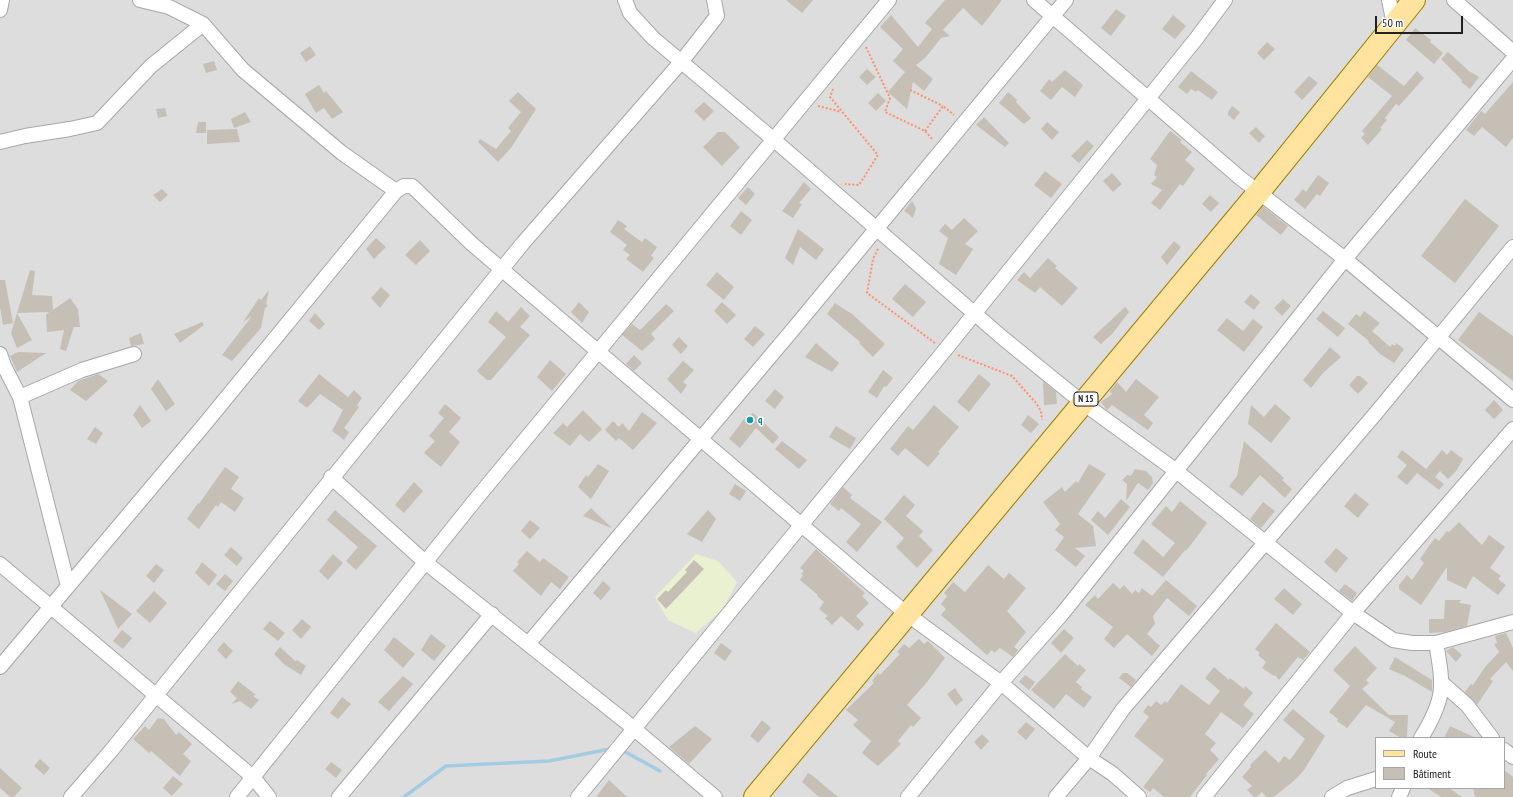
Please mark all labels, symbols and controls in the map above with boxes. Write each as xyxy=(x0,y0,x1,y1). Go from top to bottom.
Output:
scale bar xyxy=(1377,8,1465,34)
text: 50 m xyxy=(1382,15,1403,30)
road number: N 15 xyxy=(1074,392,1098,406)
place label: q xyxy=(758,414,762,426)
marker: q xyxy=(745,415,755,425)
legend xyxy=(1375,737,1505,789)
text: Route xyxy=(1413,746,1437,761)
text: Bâtiment xyxy=(1413,766,1451,781)

